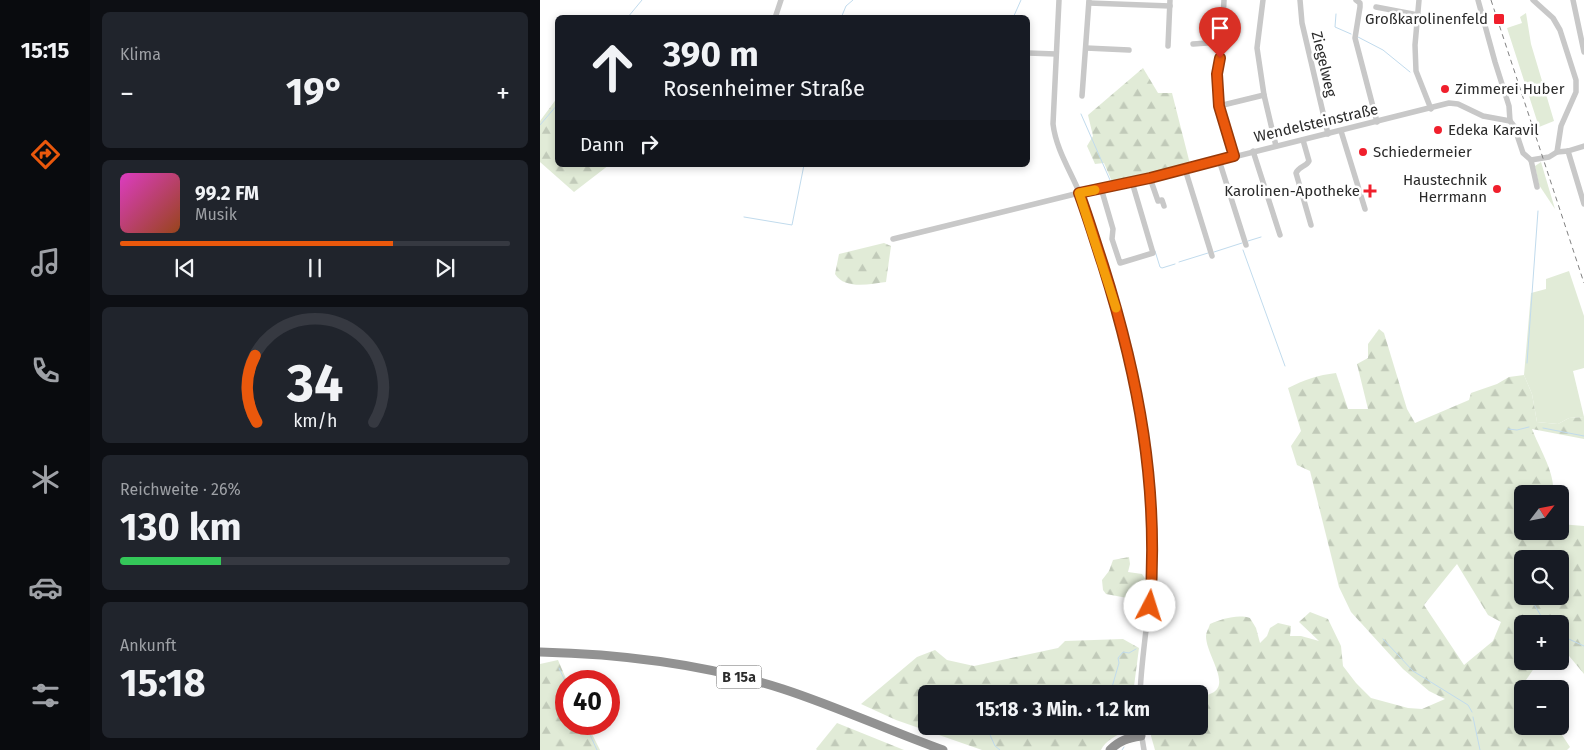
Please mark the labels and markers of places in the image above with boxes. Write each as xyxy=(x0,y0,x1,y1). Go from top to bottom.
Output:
pin xyxy=(1199,7,1241,58)
place label: Großkarolinenfeld xyxy=(1365,10,1488,28)
marker: Großkarolinenfeld xyxy=(1492,12,1506,26)
place label: Zimmerei Huber xyxy=(1455,80,1565,98)
marker: Zimmerei Huber xyxy=(1439,83,1451,95)
place label: Edeka Karavil xyxy=(1448,121,1539,139)
marker: Edeka Karavil xyxy=(1432,124,1444,136)
place label: Schiedermeier xyxy=(1373,143,1472,161)
marker: Schiedermeier xyxy=(1357,146,1369,158)
place label: Haustechnik Herrmann xyxy=(1403,171,1487,206)
place label: Karolinen-Apotheke xyxy=(1224,182,1360,200)
marker: Haustechnik Herrmann xyxy=(1491,183,1503,195)
marker: Karolinen-Apotheke xyxy=(1364,185,1376,197)

